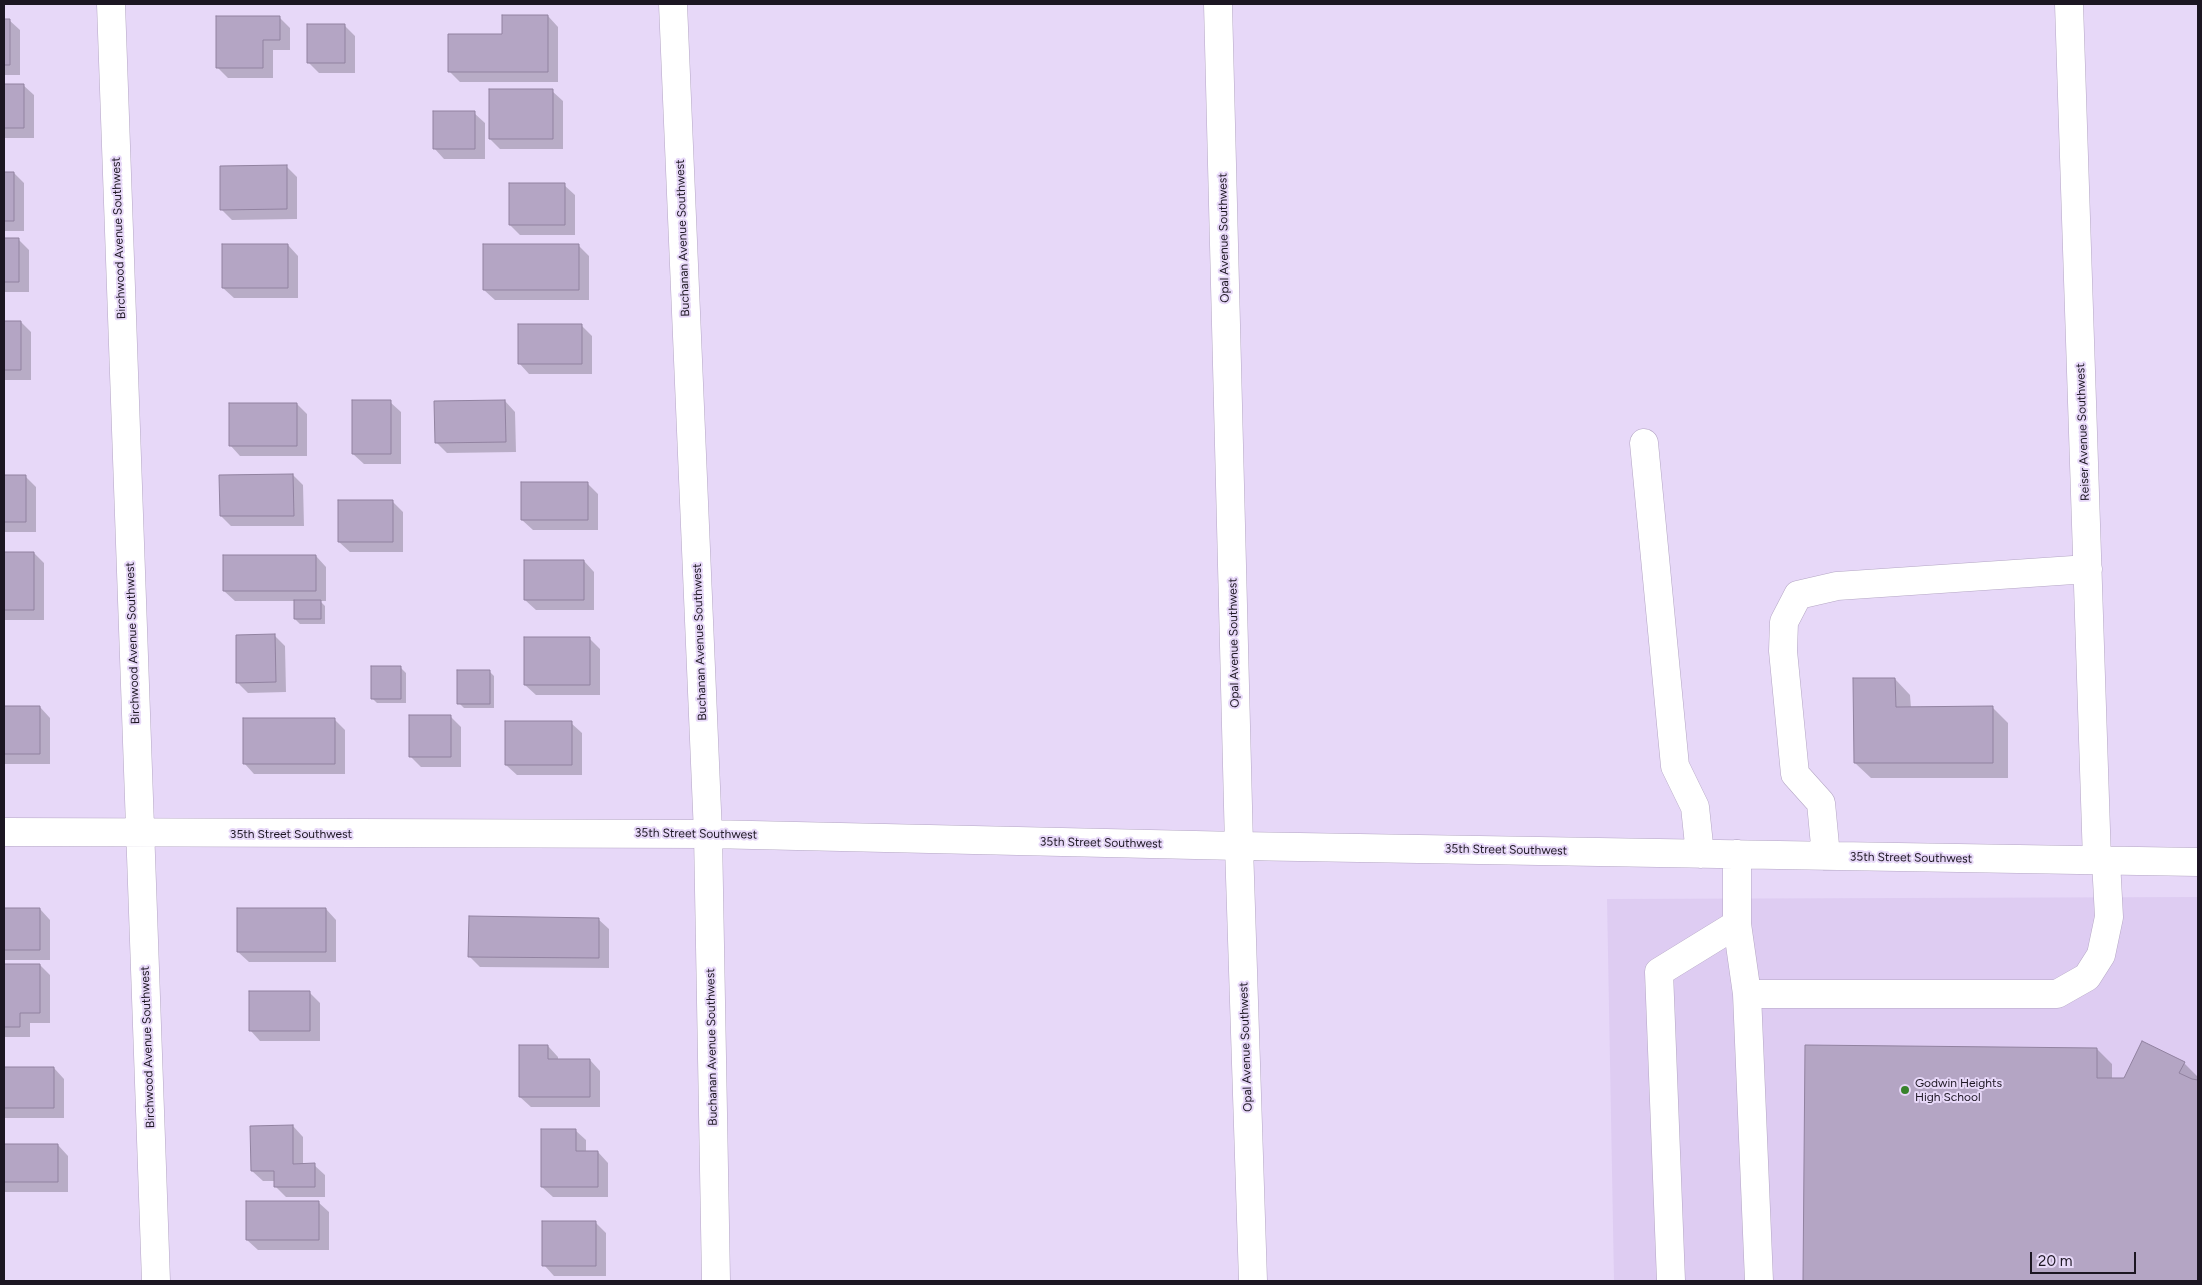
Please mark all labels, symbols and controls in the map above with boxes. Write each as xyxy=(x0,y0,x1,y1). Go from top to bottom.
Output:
street label: Birchwood Avenue Southwest xyxy=(109,157,129,319)
street label: Buchanan Avenue Southwest xyxy=(673,159,693,317)
street label: Opal Avenue Southwest xyxy=(1216,173,1232,303)
street label: Reiser Avenue Southwest xyxy=(2073,363,2093,501)
street label: Birchwood Avenue Southwest xyxy=(123,562,143,724)
street label: Buchanan Avenue Southwest xyxy=(690,563,710,721)
street label: Opal Avenue Southwest xyxy=(1226,578,1242,708)
street label: 35th Street Southwest xyxy=(635,826,757,842)
street label: 35th Street Southwest xyxy=(230,827,352,841)
street label: 35th Street Southwest xyxy=(1040,835,1162,851)
street label: 35th Street Southwest xyxy=(1445,842,1567,858)
street label: 35th Street Southwest xyxy=(1850,850,1972,866)
street label: Birchwood Avenue Southwest xyxy=(138,966,158,1128)
street label: Buchanan Avenue Southwest xyxy=(703,968,721,1126)
street label: Opal Avenue Southwest xyxy=(1237,982,1255,1112)
place label: Godwin Heights High School xyxy=(1915,1076,2002,1104)
marker: Godwin Heights High School xyxy=(1899,1084,1911,1096)
scale bar xyxy=(2032,1242,2138,1274)
text: 20 m xyxy=(2038,1252,2072,1270)

